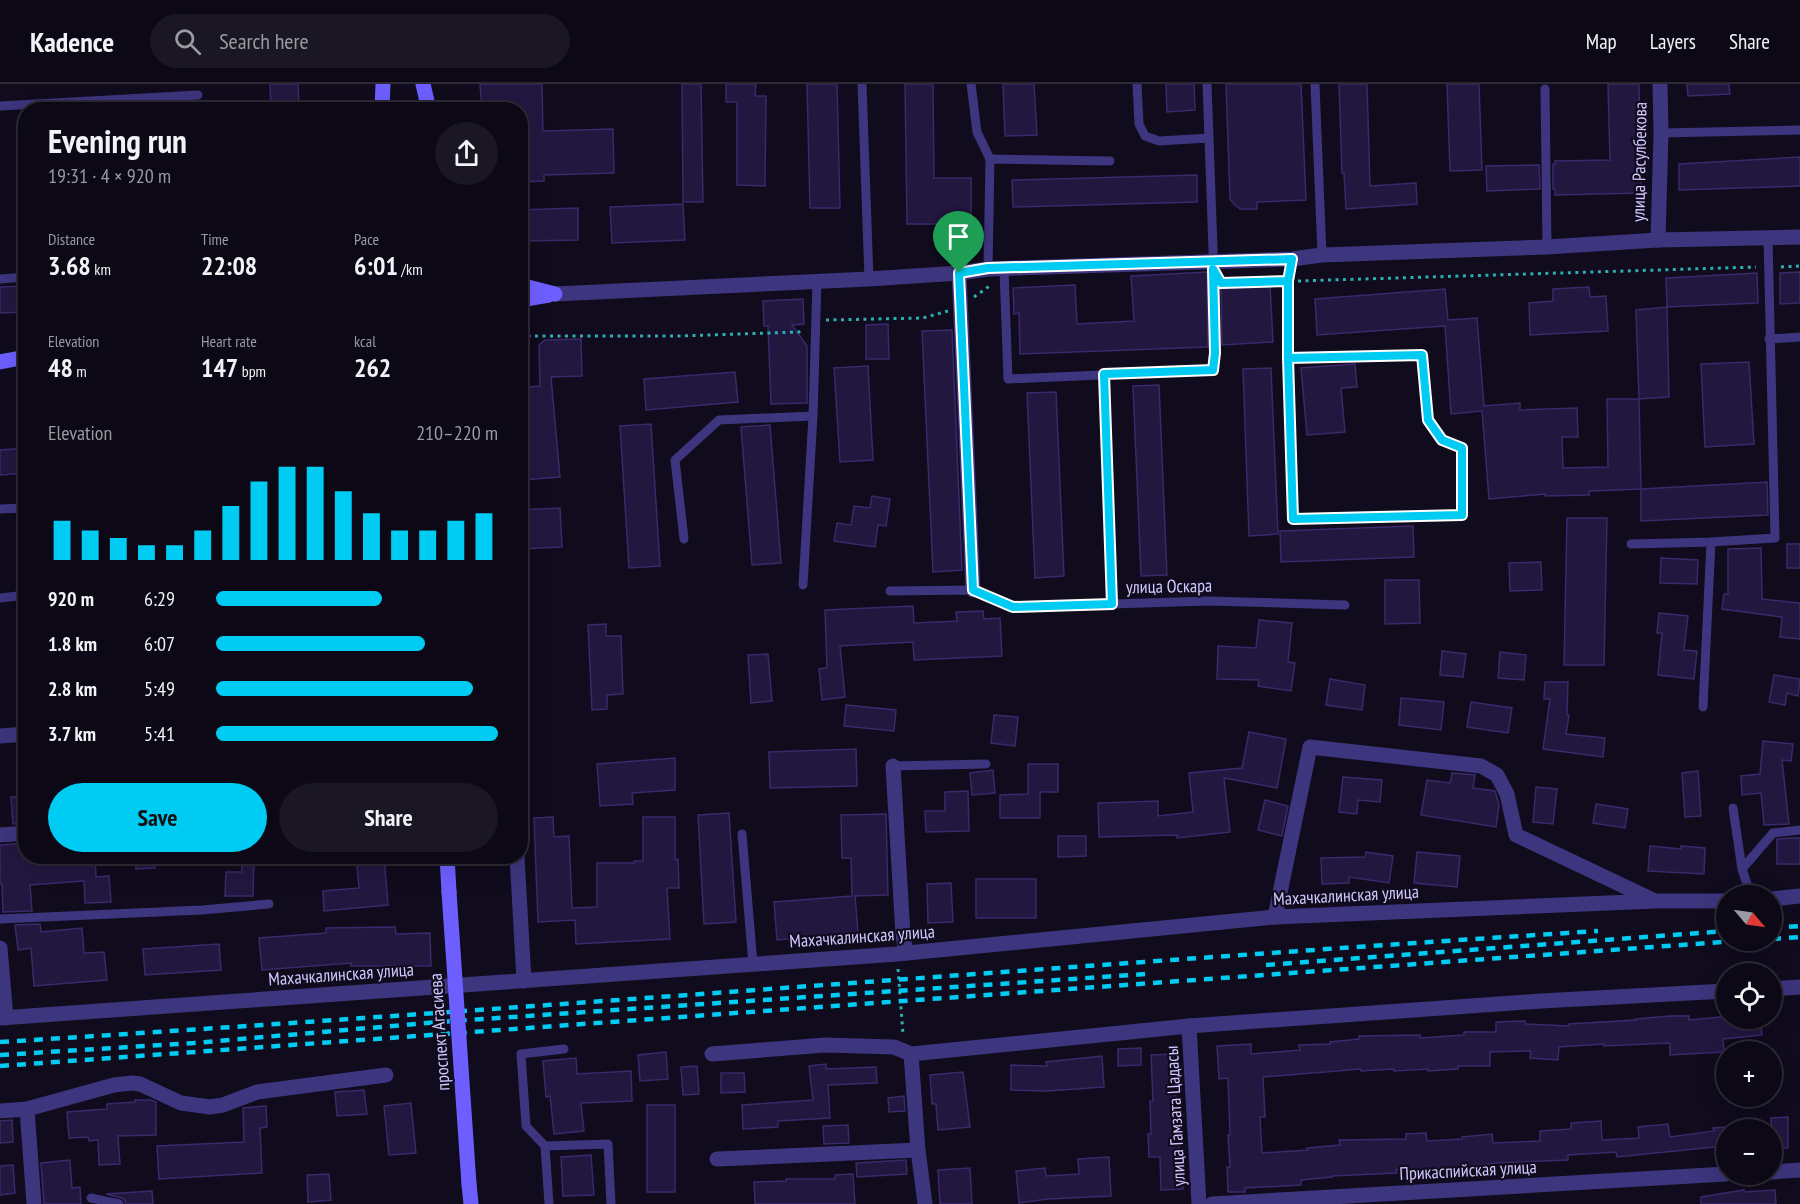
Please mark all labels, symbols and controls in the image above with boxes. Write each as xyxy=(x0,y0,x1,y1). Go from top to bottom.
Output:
search box xyxy=(150,14,570,68)
text: Kadence xyxy=(30,23,114,60)
icon: search xyxy=(171,25,204,58)
text: Search here xyxy=(219,27,309,55)
text: Map xyxy=(1586,28,1617,55)
text: Layers xyxy=(1650,28,1696,55)
text: Share xyxy=(1729,28,1770,55)
street label: улица Расулбекова xyxy=(1626,102,1652,222)
text: Evening run xyxy=(48,119,187,162)
button: share xyxy=(435,122,498,185)
text: 19:31 · 4 × 920 m xyxy=(48,163,171,189)
pin xyxy=(933,211,984,273)
icon: arrive xyxy=(942,220,975,253)
text: Distance xyxy=(48,229,95,249)
text: Time xyxy=(201,229,229,249)
text: Pace xyxy=(354,229,379,249)
text: 3.68 xyxy=(48,249,91,282)
text: 22:08 xyxy=(201,249,257,282)
text: 6:01 xyxy=(354,249,398,282)
text: km xyxy=(91,259,111,279)
text: /km xyxy=(398,259,423,279)
text: Elevation xyxy=(48,331,99,351)
text: Heart rate xyxy=(201,331,257,351)
text: kcal xyxy=(354,331,376,351)
text: 48 xyxy=(48,351,73,384)
text: 147 xyxy=(201,351,238,384)
text: 262 xyxy=(354,351,391,384)
text: m xyxy=(73,361,87,381)
text: bpm xyxy=(238,361,266,381)
text: Elevation xyxy=(48,420,112,446)
text: 210–220 m xyxy=(416,420,498,446)
street label: улица Оскара xyxy=(1126,574,1212,598)
text: 920 m xyxy=(48,586,94,612)
text: 6:29 xyxy=(144,586,175,612)
text: 1.8 km xyxy=(48,631,97,657)
text: 6:07 xyxy=(144,631,175,657)
text: 2.8 km xyxy=(48,676,97,702)
text: 5:49 xyxy=(144,676,175,702)
text: 3.7 km xyxy=(48,721,96,747)
text: 5:41 xyxy=(144,721,175,747)
button: Save xyxy=(48,783,267,852)
button: Share xyxy=(279,783,498,852)
street label: Махачкалинская улица xyxy=(1273,880,1419,910)
north arrow xyxy=(1716,885,1782,951)
map controls xyxy=(1716,885,1782,1185)
street label: Махачкалинская улица xyxy=(788,919,936,953)
street label: Махачкалинская улица xyxy=(267,957,415,991)
button: locate xyxy=(1716,963,1782,1029)
street label: проспект Агасиева xyxy=(423,972,455,1092)
button: + xyxy=(1716,1041,1782,1107)
street label: улица Гамзата Цадасы xyxy=(1160,1045,1190,1187)
button: − xyxy=(1716,1119,1782,1185)
street label: Прикаспийская улица xyxy=(1399,1155,1537,1185)

